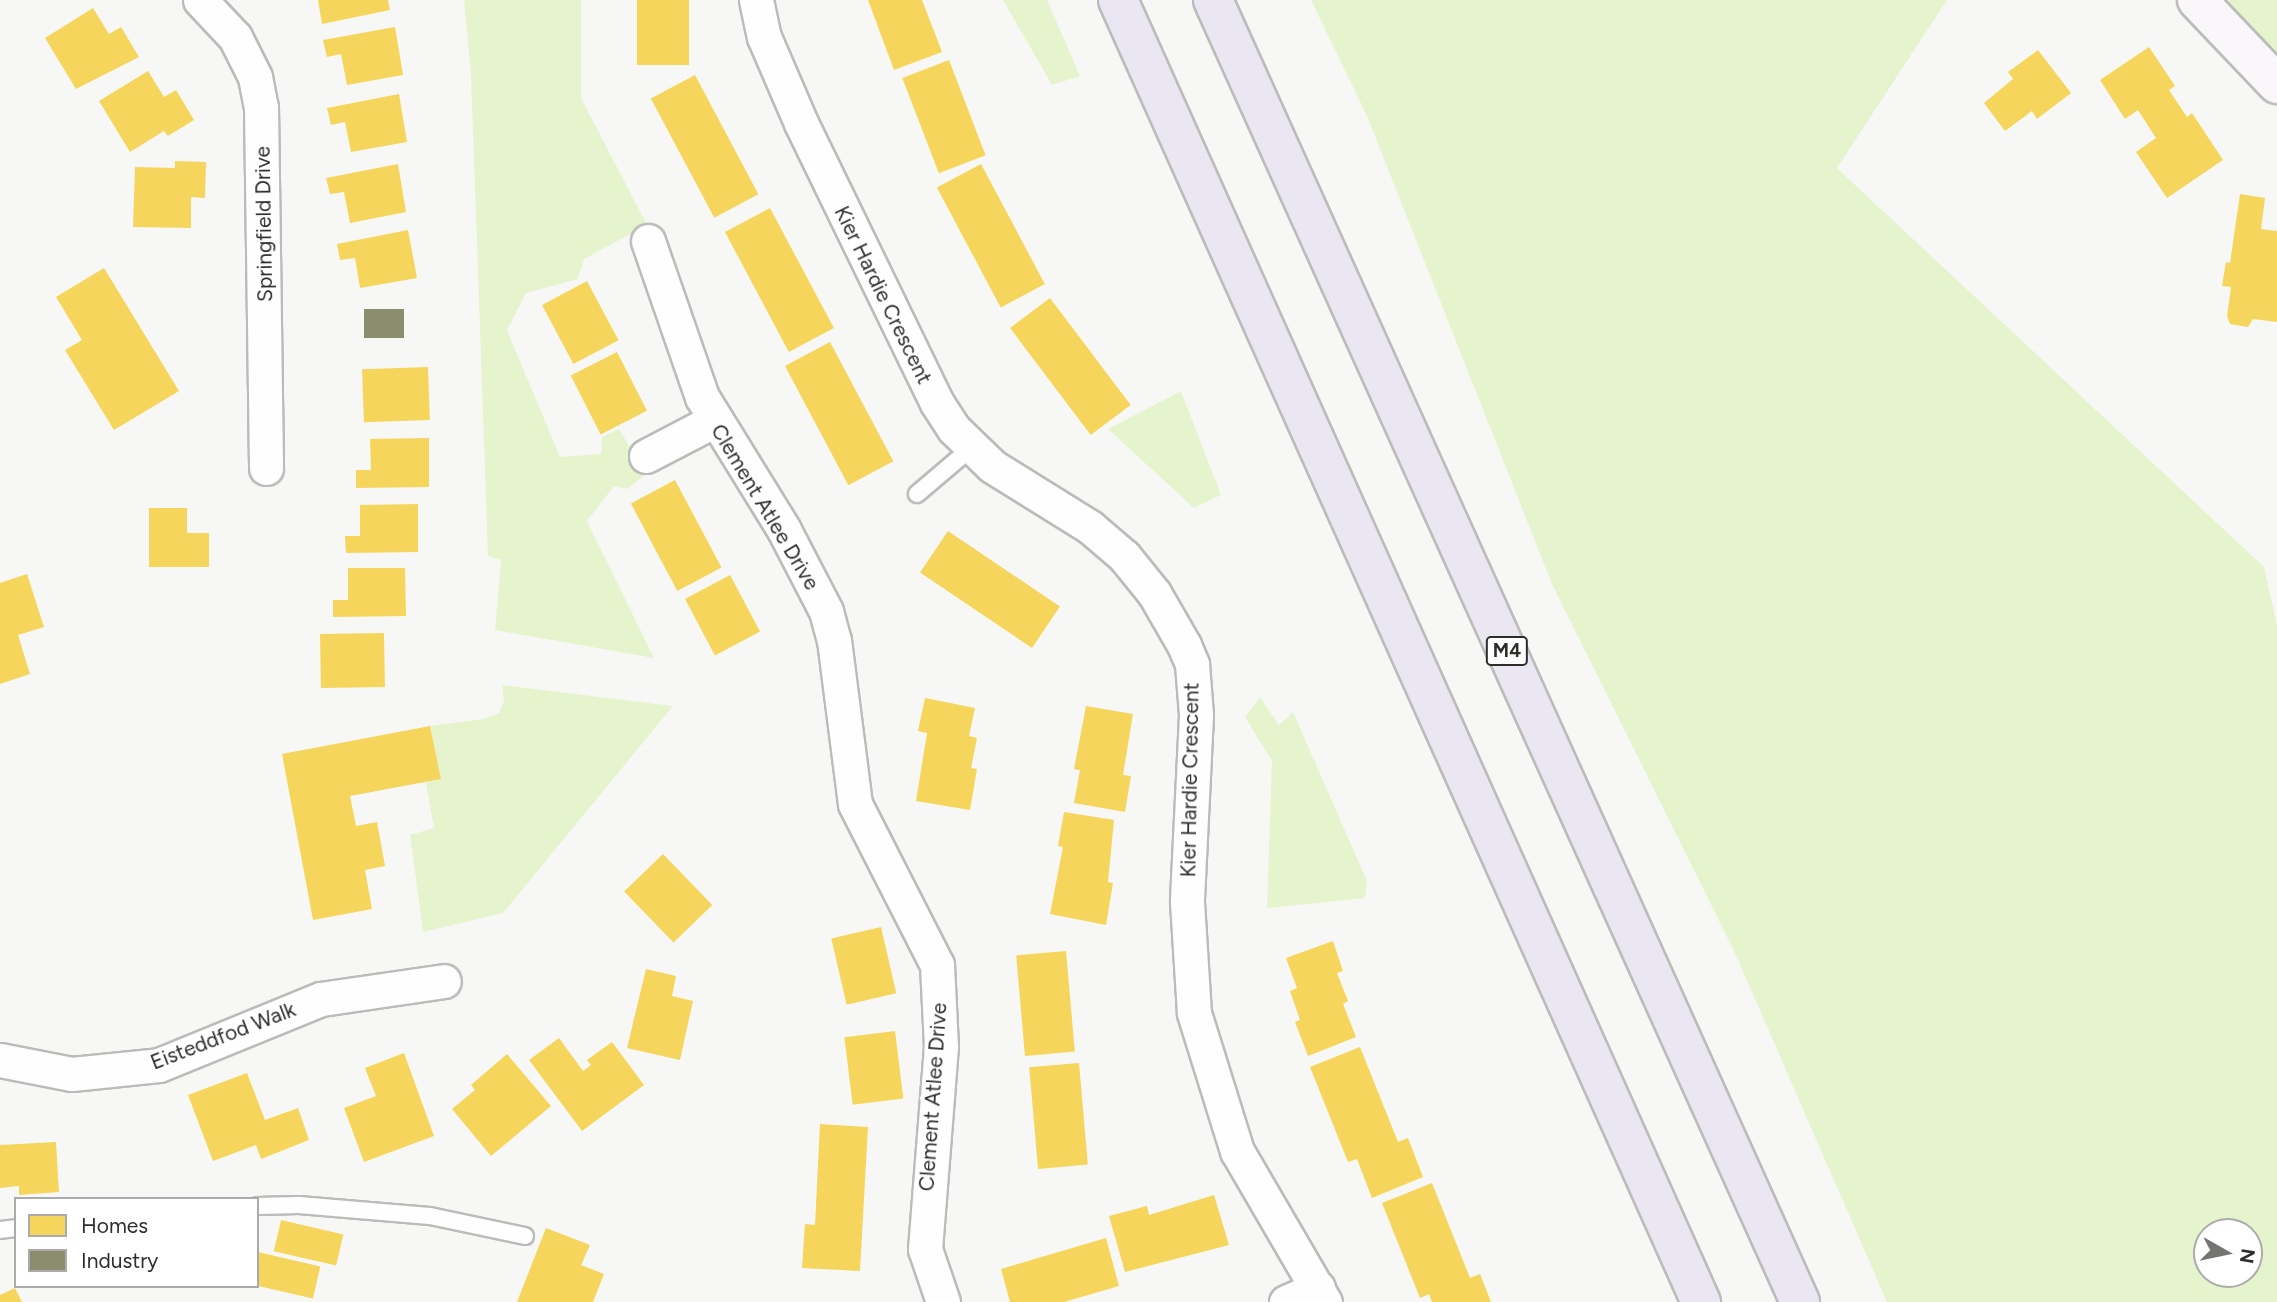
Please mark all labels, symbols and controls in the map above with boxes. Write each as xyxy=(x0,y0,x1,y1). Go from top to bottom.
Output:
street label: Springfield Drive xyxy=(250,146,278,302)
street label: Kier Hardie Crescent xyxy=(829,202,937,388)
street label: Clement Atlee Drive xyxy=(706,420,824,594)
road number: M4 xyxy=(1484,636,1530,666)
street label: Kier Hardie Crescent xyxy=(1176,682,1204,878)
street label: Eisteddfod Walk xyxy=(147,997,299,1075)
street label: Clement Atlee Drive xyxy=(914,1002,952,1192)
legend xyxy=(14,1197,259,1288)
text: Homes xyxy=(81,1213,148,1238)
north arrow xyxy=(2193,1218,2263,1288)
text: N xyxy=(2235,1247,2260,1265)
text: Industry xyxy=(81,1248,158,1273)

